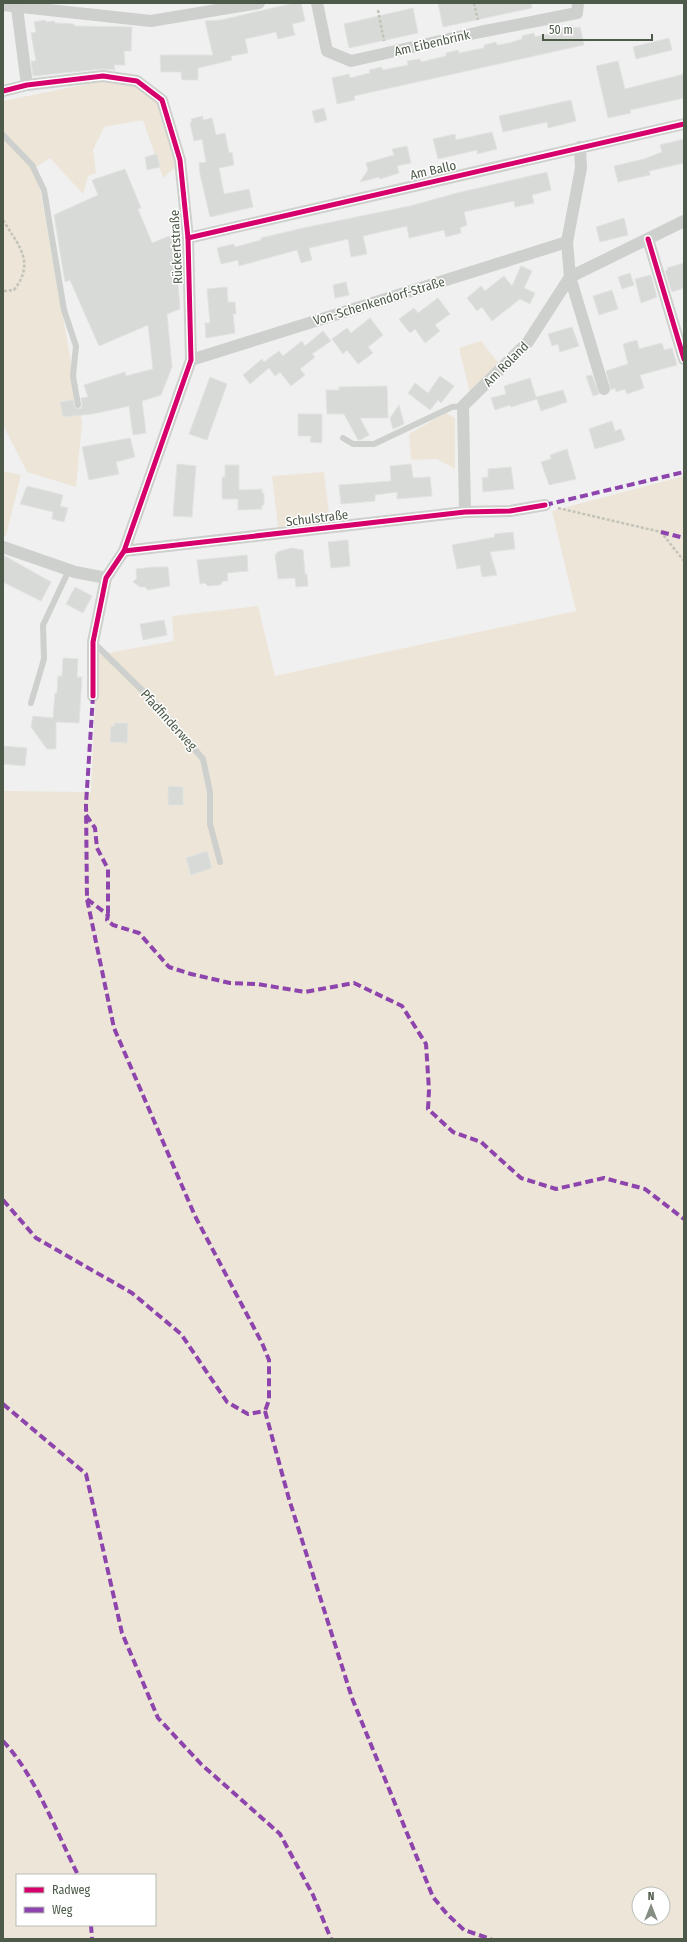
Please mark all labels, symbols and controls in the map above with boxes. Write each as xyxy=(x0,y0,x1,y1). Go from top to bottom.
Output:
scale bar xyxy=(543,16,652,42)
text: 50 m xyxy=(549,23,573,37)
street label: Am Eibenbrink xyxy=(393,27,472,59)
street label: Am Ballo xyxy=(408,157,458,183)
street label: Rückertstraße xyxy=(167,210,185,284)
street label: Von-Schenkendorf-Straße xyxy=(312,274,446,328)
street label: Am Roland xyxy=(480,338,532,390)
street label: Schulstraße xyxy=(285,507,349,529)
street label: Pfadfinderweg xyxy=(138,687,201,754)
legend xyxy=(16,1874,156,1926)
text: Radweg xyxy=(52,1883,91,1897)
north arrow xyxy=(631,1886,671,1926)
text: N xyxy=(648,1890,654,1903)
text: Weg xyxy=(52,1903,73,1917)

